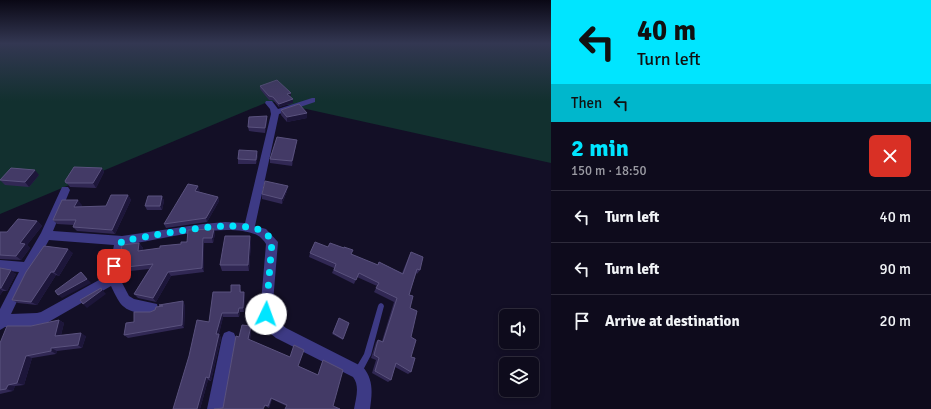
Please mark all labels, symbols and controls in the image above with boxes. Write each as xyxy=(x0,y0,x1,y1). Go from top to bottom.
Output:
text: 40 m xyxy=(637,14,696,48)
icon: left xyxy=(571,16,623,68)
text: Turn left xyxy=(637,48,700,70)
icon: left xyxy=(610,92,632,114)
text: Then xyxy=(571,94,602,112)
text: 2 min xyxy=(571,133,629,163)
button: close xyxy=(869,135,911,177)
text: 150 m · 18:50 xyxy=(571,163,647,179)
icon: left xyxy=(571,206,593,228)
text: Turn left xyxy=(605,208,659,226)
text: 40 m xyxy=(880,208,911,226)
pin xyxy=(97,249,131,283)
icon: arrive xyxy=(103,255,125,277)
icon: left xyxy=(571,258,593,280)
text: Turn left xyxy=(605,260,659,278)
text: 90 m xyxy=(880,260,911,278)
position arrow xyxy=(245,293,287,335)
map controls xyxy=(499,309,539,397)
button: sound xyxy=(499,309,539,349)
icon: arrive xyxy=(571,310,593,332)
text: Arrive at destination xyxy=(605,312,740,330)
text: 20 m xyxy=(880,312,911,330)
button: layers xyxy=(499,357,539,397)

